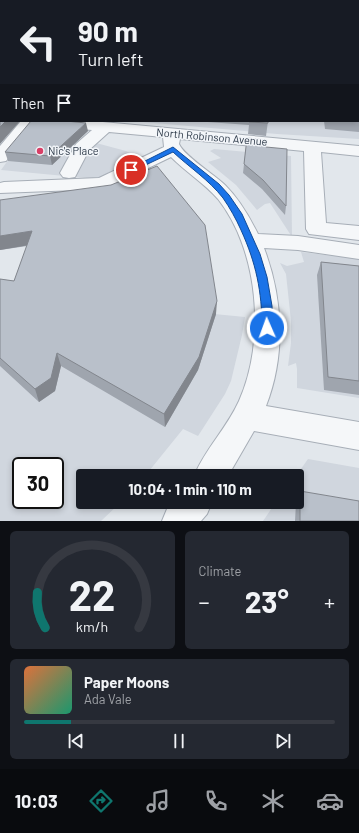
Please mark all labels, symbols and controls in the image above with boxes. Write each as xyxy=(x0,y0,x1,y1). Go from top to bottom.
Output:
text: 90 m xyxy=(78,14,138,48)
icon: left xyxy=(12,16,64,68)
text: Turn left xyxy=(78,48,144,70)
icon: arrive xyxy=(53,92,75,114)
text: Then xyxy=(12,94,45,112)
street label: North Robinson Avenue xyxy=(156,125,268,148)
place label: Nic's Place xyxy=(48,144,99,157)
marker: Nic's Place xyxy=(35,146,45,156)
pin xyxy=(114,153,148,187)
icon: arrive xyxy=(120,159,142,181)
position arrow xyxy=(246,307,288,349)
speed limit sign: 30 xyxy=(12,457,64,509)
text: 10:04 · 1 min · 110 m xyxy=(128,480,252,498)
text: Climate xyxy=(199,563,242,579)
text: 22 xyxy=(69,569,116,619)
text: 23° xyxy=(245,583,289,619)
text: − xyxy=(199,588,210,614)
text: + xyxy=(324,588,335,614)
text: km/h xyxy=(76,618,108,635)
text: Paper Moons xyxy=(84,673,169,691)
text: Ada Vale xyxy=(84,691,132,707)
icon: previous xyxy=(65,730,87,752)
icon: pause xyxy=(168,730,190,752)
icon: next xyxy=(272,730,294,752)
icon: directions xyxy=(87,787,115,815)
icon: music xyxy=(144,787,172,815)
icon: phone xyxy=(202,787,230,815)
icon: climate xyxy=(259,787,287,815)
icon: car xyxy=(316,787,344,815)
text: 10:03 xyxy=(15,790,58,812)

